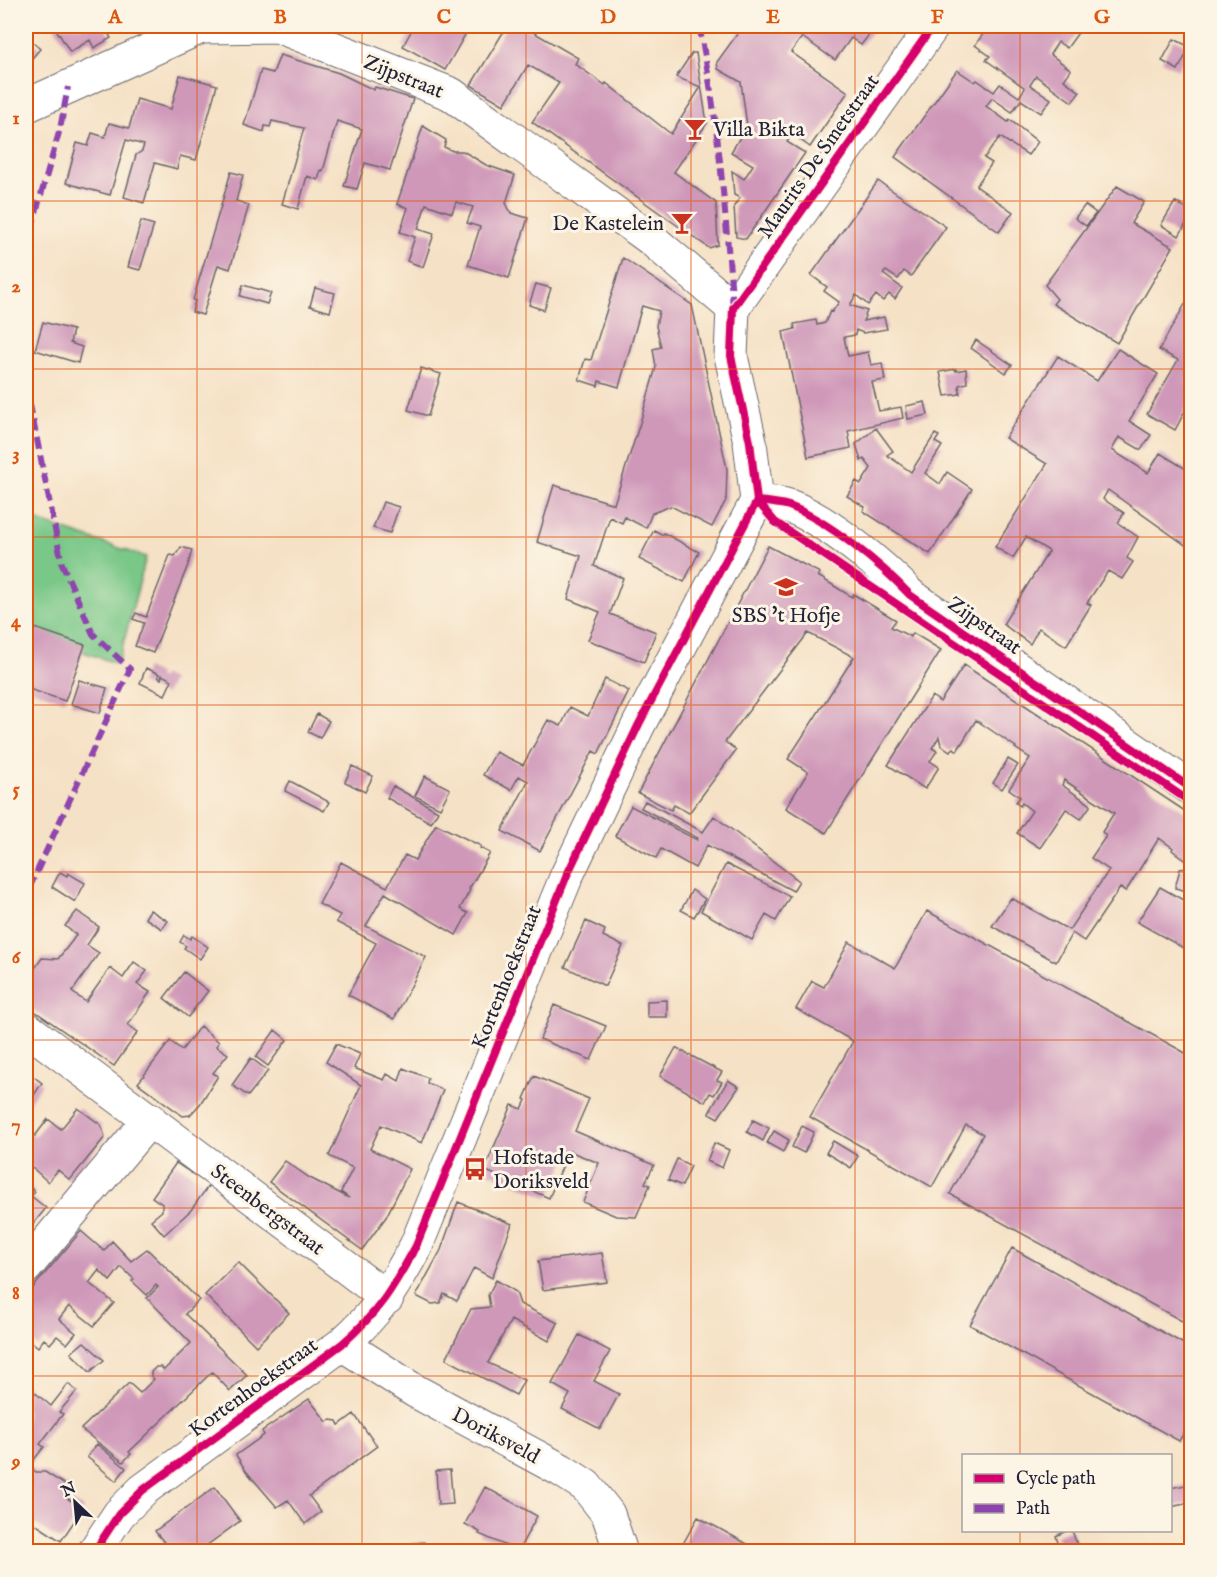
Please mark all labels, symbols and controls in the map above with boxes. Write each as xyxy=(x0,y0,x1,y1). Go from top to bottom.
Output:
text: A xyxy=(107,5,123,30)
text: B xyxy=(273,5,287,30)
text: C xyxy=(437,5,451,30)
text: D xyxy=(600,5,616,30)
text: E xyxy=(766,5,780,30)
text: F xyxy=(931,5,944,30)
text: G xyxy=(1094,5,1111,30)
street label: Zijpstraat xyxy=(359,49,448,106)
street label: Maurits De Smetstraat xyxy=(752,69,886,244)
text: 1 xyxy=(12,106,20,131)
bar icon: Villa Bikta xyxy=(682,116,708,142)
place label: Villa Bikta xyxy=(712,117,805,144)
bar icon: De Kastelein xyxy=(669,210,695,236)
place label: De Kastelein xyxy=(552,211,664,238)
text: 2 xyxy=(11,274,21,299)
text: 3 xyxy=(12,442,20,467)
school or university icon: SBS 't Hofje xyxy=(773,574,799,600)
street label: Zijpstraat xyxy=(942,591,1026,661)
place label: SBS 't Hofje xyxy=(732,603,841,630)
text: 4 xyxy=(11,609,22,634)
text: 5 xyxy=(12,777,20,802)
street label: Kortenhoekstraat xyxy=(466,902,549,1054)
text: 6 xyxy=(12,945,22,970)
text: 7 xyxy=(11,1113,21,1138)
place label: Hofstade Doriksveld xyxy=(493,1145,590,1196)
bus stop icon: Hofstade Doriksveld xyxy=(462,1156,488,1182)
street label: Steenbergstraat xyxy=(205,1158,330,1262)
text: 8 xyxy=(12,1281,20,1306)
street label: Kortenhoekstraat xyxy=(184,1332,324,1444)
street label: Doriksveld xyxy=(447,1402,545,1471)
text: 9 xyxy=(11,1449,21,1474)
legend xyxy=(962,1454,1172,1532)
text: Cycle path xyxy=(1016,1468,1096,1491)
north arrow xyxy=(45,1472,105,1532)
text: N xyxy=(58,1478,80,1503)
text: Path xyxy=(1016,1498,1050,1521)

